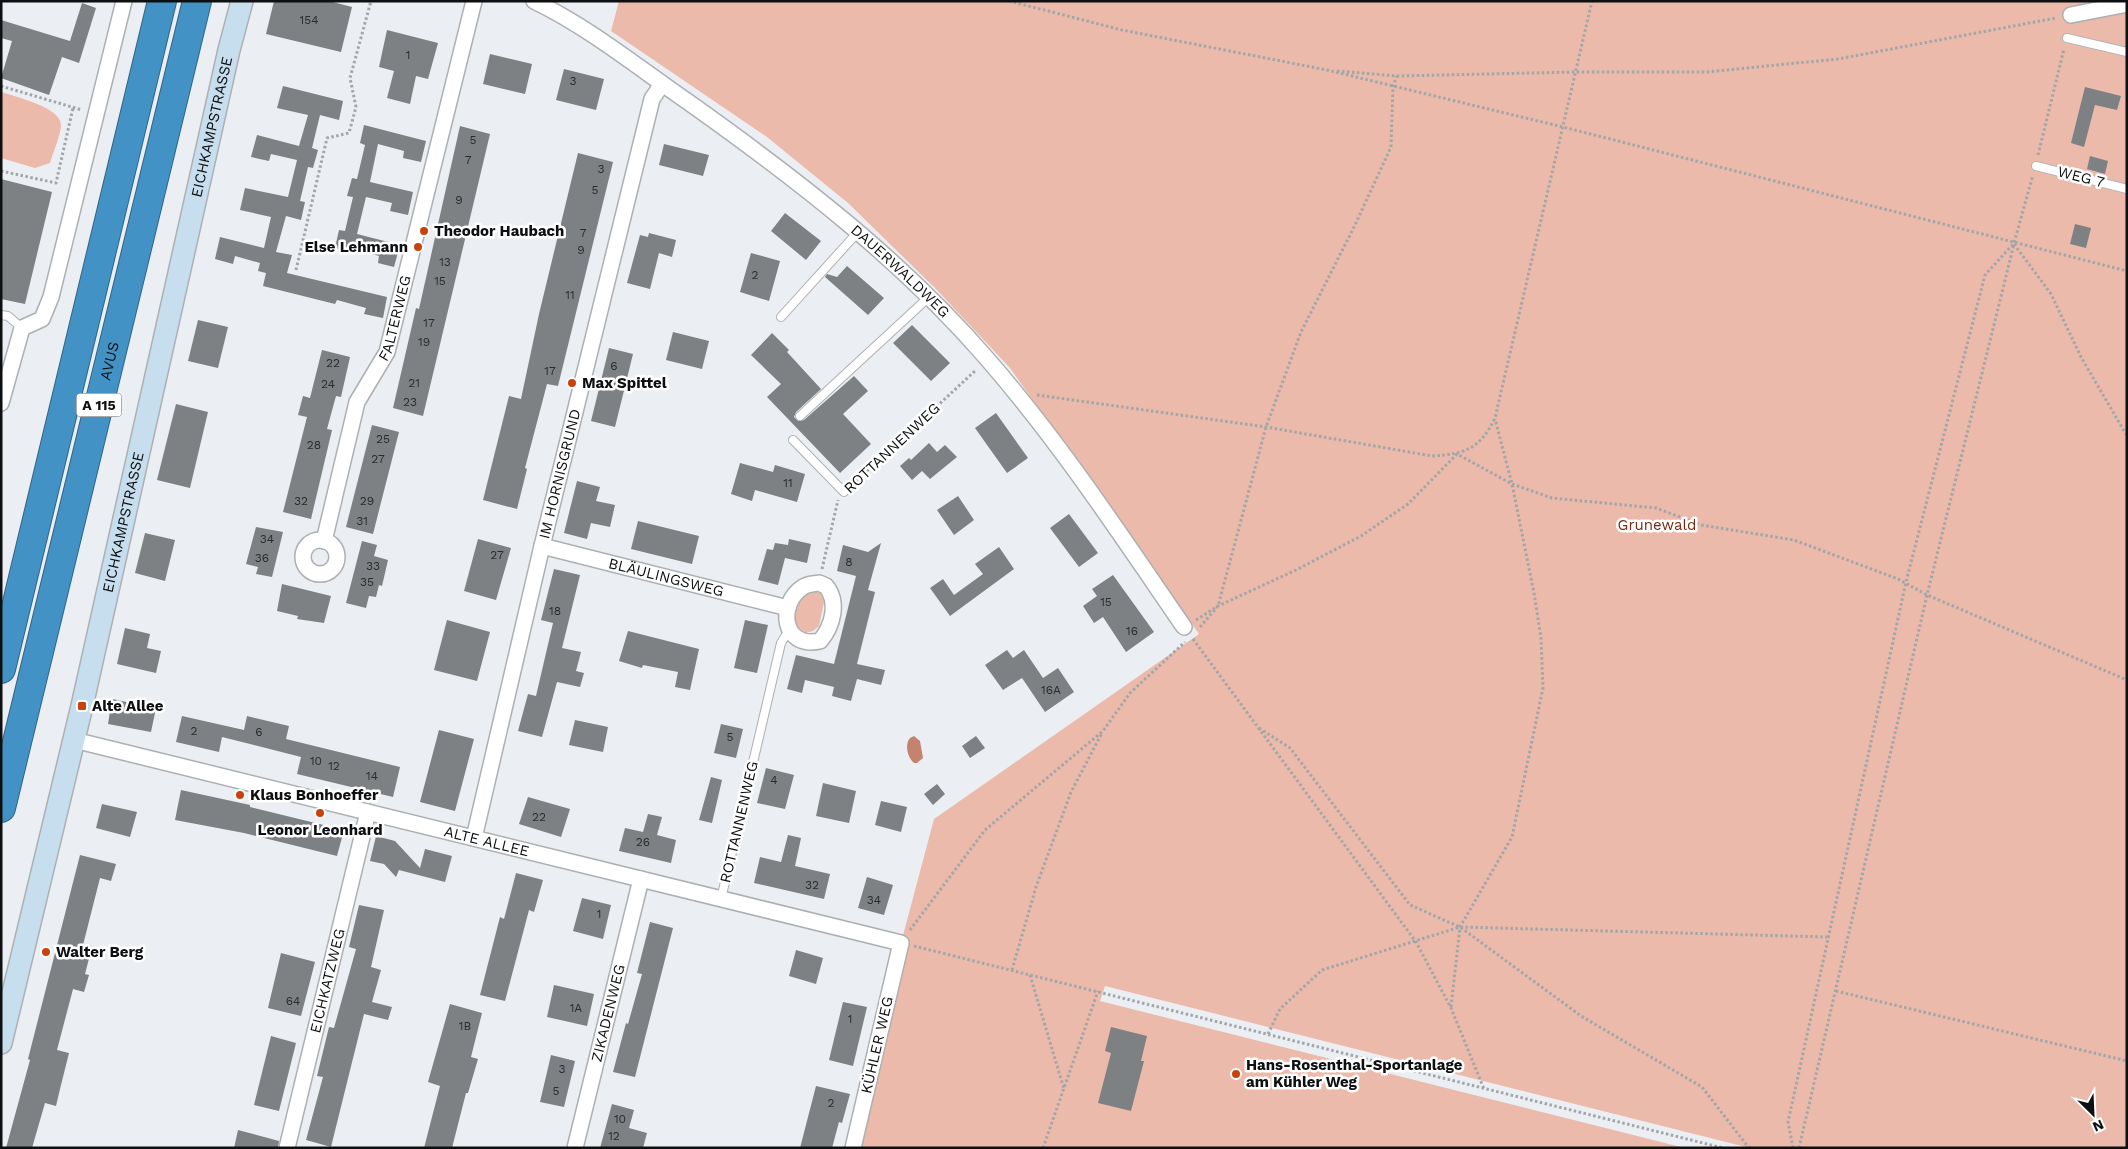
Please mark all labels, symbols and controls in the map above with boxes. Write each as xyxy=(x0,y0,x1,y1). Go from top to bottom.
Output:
house number: 154 xyxy=(300,13,319,27)
house number: 1 xyxy=(406,48,410,62)
street label: EICHKAMPSTRASSE xyxy=(187,55,236,199)
house number: 3 xyxy=(570,74,577,88)
house number: 5 xyxy=(470,133,477,147)
house number: 7 xyxy=(465,153,472,167)
house number: 3 xyxy=(598,162,605,176)
street label: WEG 7 xyxy=(2056,163,2106,191)
house number: 5 xyxy=(592,183,599,197)
house number: 9 xyxy=(455,193,463,207)
street label: DAUERWALDWEG xyxy=(847,221,953,321)
place label: Theodor Haubach xyxy=(434,222,564,240)
marker: Theodor Haubach xyxy=(418,225,430,237)
house number: 7 xyxy=(580,226,587,240)
place label: Else Lehmann xyxy=(304,238,408,256)
marker: Else Lehmann xyxy=(412,241,424,253)
house number: 9 xyxy=(577,243,585,257)
house number: 13 xyxy=(439,255,451,269)
house number: 2 xyxy=(752,268,759,282)
street label: FALTERWEG xyxy=(375,273,415,365)
house number: 15 xyxy=(434,274,446,288)
house number: 11 xyxy=(565,288,575,302)
house number: 17 xyxy=(423,316,435,330)
house number: 19 xyxy=(418,335,430,349)
street label: AVUS xyxy=(96,340,123,382)
house number: 22 xyxy=(326,356,340,370)
house number: 6 xyxy=(610,359,618,373)
house number: 17 xyxy=(544,364,556,378)
place label: Max Spittel xyxy=(582,374,667,392)
house number: 21 xyxy=(408,376,420,390)
house number: 24 xyxy=(321,377,335,391)
marker: Max Spittel xyxy=(566,377,578,389)
road number: A 115 xyxy=(76,394,122,416)
house number: 23 xyxy=(403,395,417,409)
street label: ROTTANNENWEG xyxy=(840,399,944,497)
street label: IM HORNISGRUND xyxy=(535,407,584,541)
house number: 25 xyxy=(376,432,390,446)
house number: 28 xyxy=(307,438,321,452)
street label: EICHKAMPSTRASSE xyxy=(99,450,148,594)
house number: 27 xyxy=(371,452,385,466)
house number: 11 xyxy=(783,476,793,490)
house number: 32 xyxy=(294,494,308,508)
house number: 29 xyxy=(360,494,374,508)
house number: 31 xyxy=(356,514,368,528)
park label: Grunewald xyxy=(1618,516,1696,534)
house number: 34 xyxy=(260,532,274,546)
house number: 27 xyxy=(490,548,504,562)
house number: 36 xyxy=(255,551,269,565)
street label: BLÄULINGSWEG xyxy=(606,554,726,600)
house number: 8 xyxy=(845,555,853,569)
house number: 33 xyxy=(366,559,380,573)
house number: 35 xyxy=(360,575,374,589)
house number: 15 xyxy=(1100,595,1112,609)
house number: 18 xyxy=(549,604,561,618)
house number: 16 xyxy=(1126,624,1138,638)
house number: 16A xyxy=(1041,683,1061,697)
place label: Alte Allee xyxy=(92,697,164,715)
marker: Alte Allee xyxy=(76,700,88,712)
house number: 2 xyxy=(191,724,198,738)
house number: 6 xyxy=(255,725,263,739)
house number: 5 xyxy=(727,730,734,744)
house number: 10 xyxy=(310,754,322,768)
house number: 12 xyxy=(328,759,340,773)
street label: ROTTANNENWEG xyxy=(716,759,762,885)
house number: 14 xyxy=(366,769,378,783)
house number: 4 xyxy=(770,773,778,787)
place label: Klaus Bonhoeffer xyxy=(250,786,379,804)
marker: Klaus Bonhoeffer xyxy=(234,789,246,801)
marker: Leonor Leonhard xyxy=(314,807,326,819)
house number: 22 xyxy=(532,810,546,824)
place label: Leonor Leonhard xyxy=(257,821,383,839)
street label: ALTE ALLEE xyxy=(442,822,531,860)
house number: 26 xyxy=(636,835,650,849)
house number: 32 xyxy=(805,878,819,892)
house number: 34 xyxy=(867,893,881,907)
house number: 1 xyxy=(597,907,601,921)
street label: EICHKATZWEG xyxy=(306,927,349,1035)
place label: Walter Berg xyxy=(56,943,144,961)
marker: Walter Berg xyxy=(40,946,52,958)
street label: ZIKADENWEG xyxy=(587,962,629,1064)
house number: 64 xyxy=(286,994,300,1008)
street label: KÜHLER WEG xyxy=(857,995,897,1095)
house number: 1A xyxy=(570,1001,582,1015)
house number: 1 xyxy=(848,1012,852,1026)
house number: 1B xyxy=(459,1019,471,1033)
place label: Hans-Rosenthal-Sportanlage am Kühler Weg xyxy=(1246,1056,1463,1091)
house number: 3 xyxy=(559,1062,566,1076)
marker: Hans-Rosenthal-Sportanlage am Kühler Weg xyxy=(1230,1068,1242,1080)
house number: 5 xyxy=(553,1084,560,1098)
north arrow xyxy=(2068,1089,2118,1139)
house number: 2 xyxy=(828,1096,835,1110)
house number: 10 xyxy=(614,1112,626,1126)
text: N xyxy=(2090,1116,2106,1135)
house number: 12 xyxy=(608,1129,620,1143)

